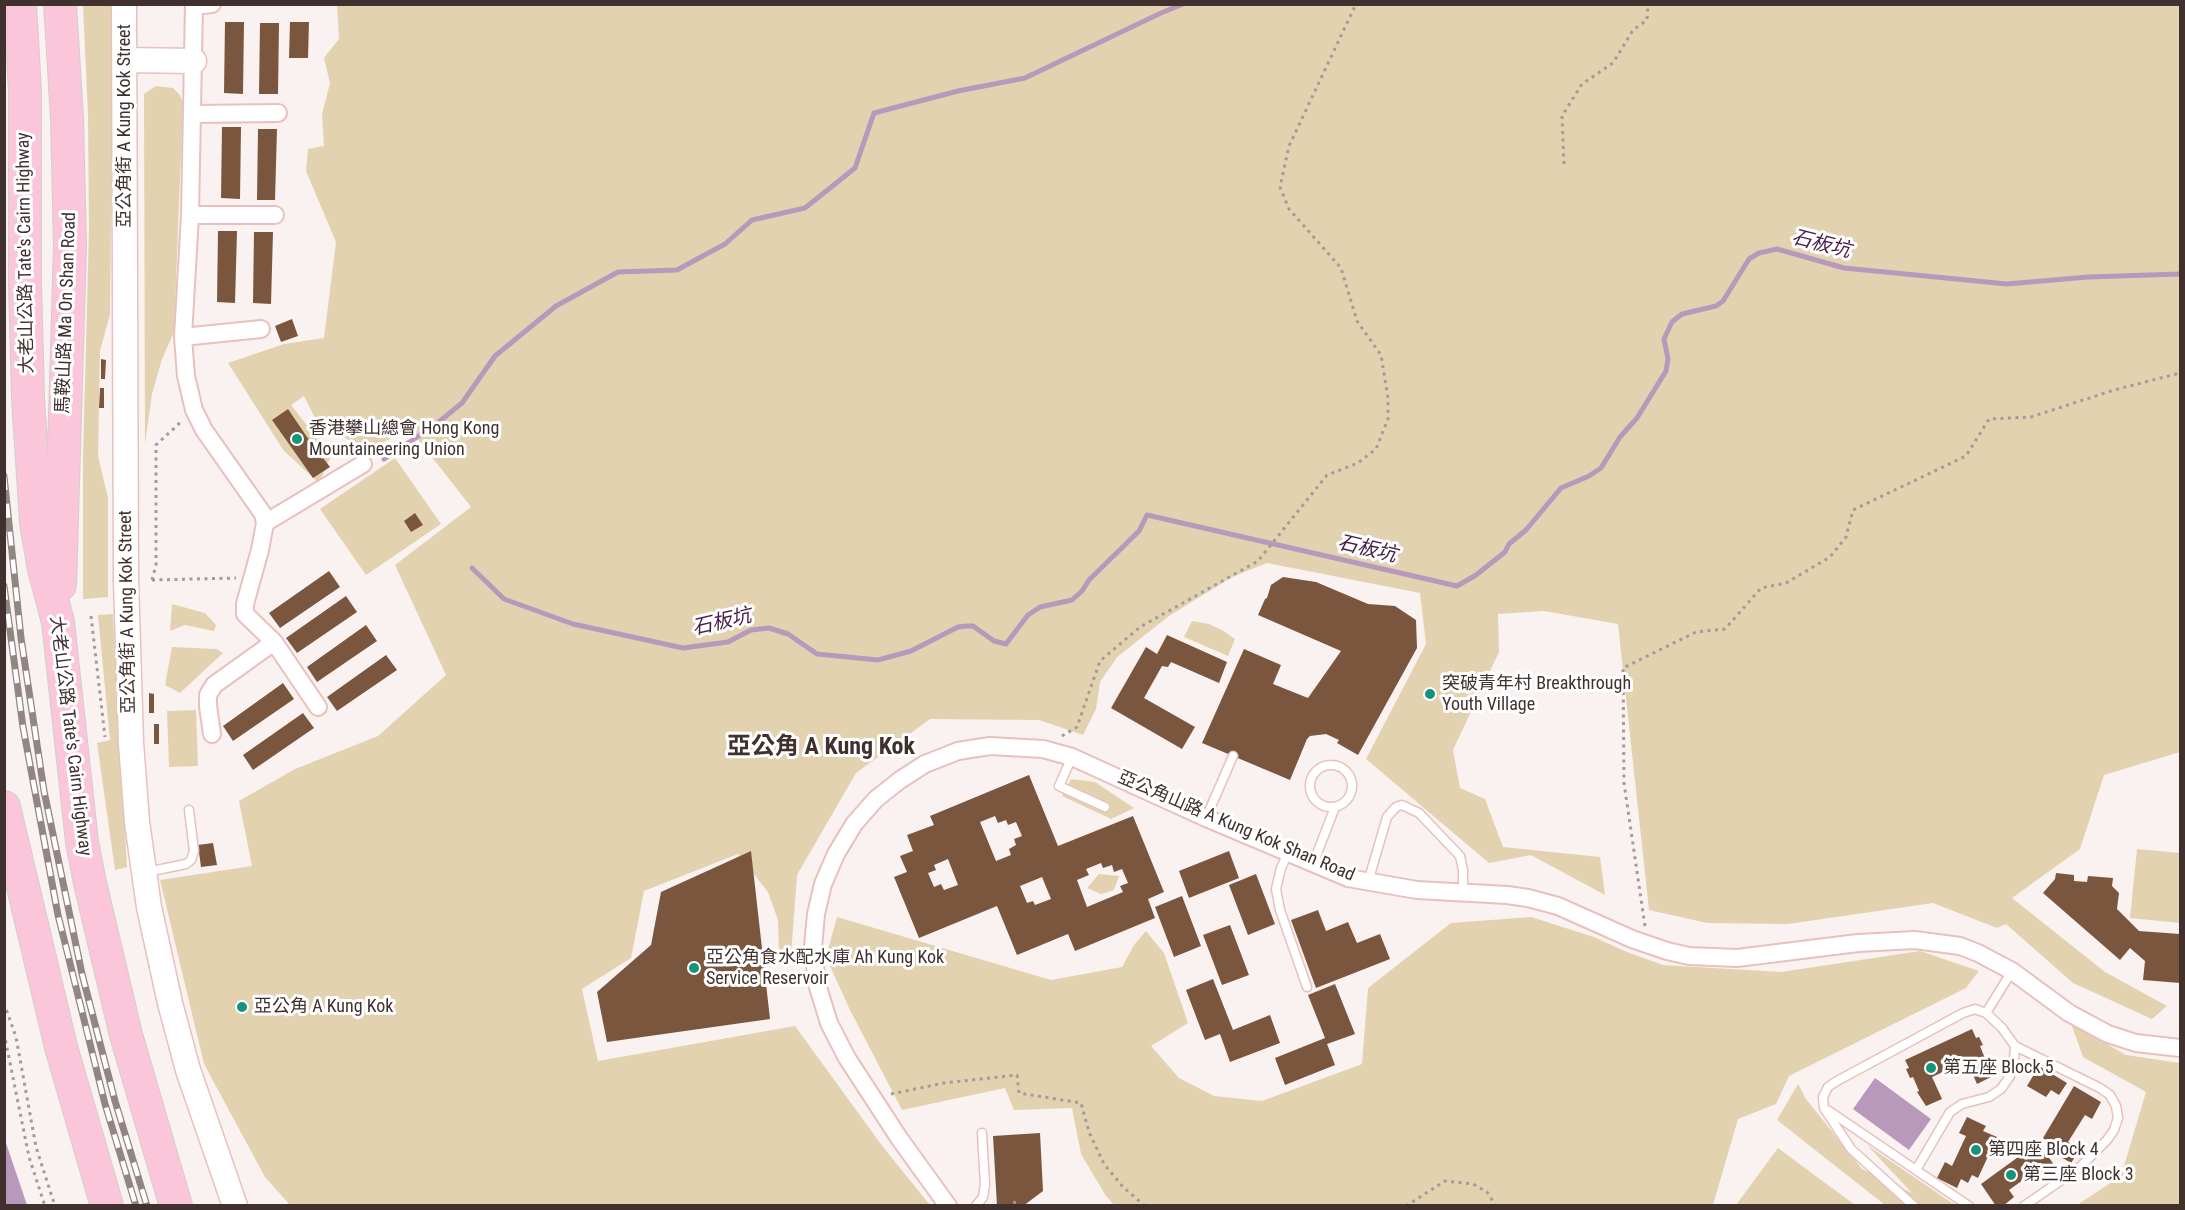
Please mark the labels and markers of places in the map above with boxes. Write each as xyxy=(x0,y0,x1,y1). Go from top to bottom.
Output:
place label: 香港攀山總會 Hong Kong Mountaineering Union xyxy=(309,418,499,460)
marker: 香港攀山總會 Hong Kong Mountaineering Union xyxy=(290,432,304,446)
place label: 突破青年村 Breakthrough Youth Village xyxy=(1442,673,1631,716)
marker: 突破青年村 Breakthrough Youth Village xyxy=(1423,687,1437,701)
place label: 亞公角食水配水庫 Ah Kung Kok Service Reservoir xyxy=(706,947,944,990)
marker: 亞公角食水配水庫 Ah Kung Kok Service Reservoir xyxy=(687,961,701,975)
place label: 亞公角 A Kung Kok xyxy=(254,996,393,1018)
marker: 亞公角 A Kung Kok xyxy=(235,1000,249,1014)
place label: 第五座 Block 5 xyxy=(1943,1057,2054,1079)
marker: 第五座 Block 5 xyxy=(1924,1061,1938,1075)
place label: 第四座 Block 4 xyxy=(1988,1139,2099,1161)
marker: 第四座 Block 4 xyxy=(1969,1143,1983,1157)
place label: 第三座 Block 3 xyxy=(2023,1164,2134,1186)
marker: 第三座 Block 3 xyxy=(2004,1168,2018,1182)

